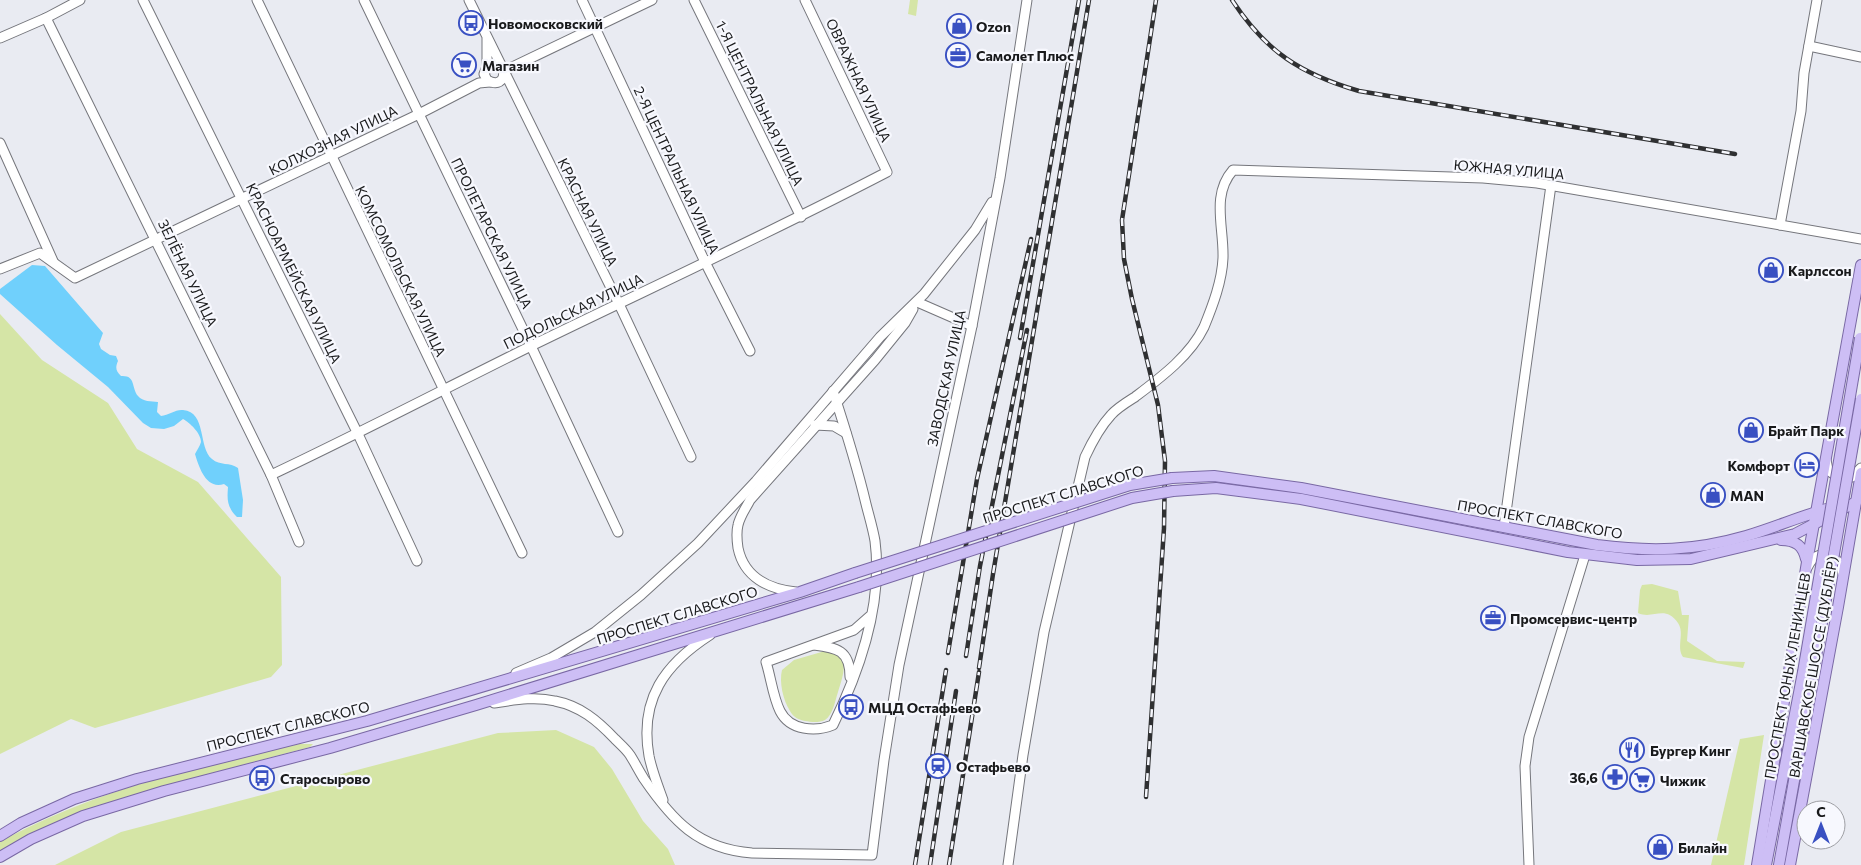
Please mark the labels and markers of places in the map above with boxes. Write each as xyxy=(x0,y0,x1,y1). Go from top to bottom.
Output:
bus stop icon: Новомосковский xyxy=(458,10,484,36)
shop icon: Ozon xyxy=(946,13,972,39)
place label: Новомосковский xyxy=(488,15,603,32)
place label: Ozon xyxy=(976,18,1011,35)
office icon: Самолет Плюс xyxy=(945,42,971,68)
place label: Самолет Плюс xyxy=(976,47,1074,64)
supermarket icon: Магазин xyxy=(451,52,477,78)
place label: Магазин xyxy=(482,57,539,74)
shop icon: Карлссон xyxy=(1758,257,1784,283)
place label: Карлссон xyxy=(1788,262,1852,279)
shop icon: Брайт Парк xyxy=(1738,417,1764,443)
place label: Брайт Парк xyxy=(1768,422,1844,439)
hotel icon: Комфорт xyxy=(1794,452,1820,478)
place label: Комфорт xyxy=(1727,457,1790,474)
shop icon: MAN xyxy=(1700,482,1726,508)
place label: MAN xyxy=(1730,487,1764,504)
office icon: Промсервис-центр xyxy=(1480,605,1506,631)
place label: Промсервис-центр xyxy=(1510,610,1637,627)
bus stop icon: МЦД Остафьево xyxy=(838,694,864,720)
place label: МЦД Остафьево xyxy=(868,699,981,716)
restaurant icon: Бургер Кинг xyxy=(1619,737,1645,763)
place label: Бургер Кинг xyxy=(1650,742,1731,759)
station icon: Остафьево xyxy=(925,753,951,779)
place label: Остафьево xyxy=(956,758,1031,775)
pharmacy icon: 36,6 xyxy=(1602,764,1628,790)
bus stop icon: Старосырово xyxy=(249,765,275,791)
supermarket icon: Чижик xyxy=(1629,767,1655,793)
place label: 36,6 xyxy=(1569,769,1598,786)
place label: Старосырово xyxy=(280,770,370,787)
place label: Чижик xyxy=(1660,772,1706,789)
shop icon: Билайн xyxy=(1647,834,1673,860)
place label: Билайн xyxy=(1678,839,1727,856)

